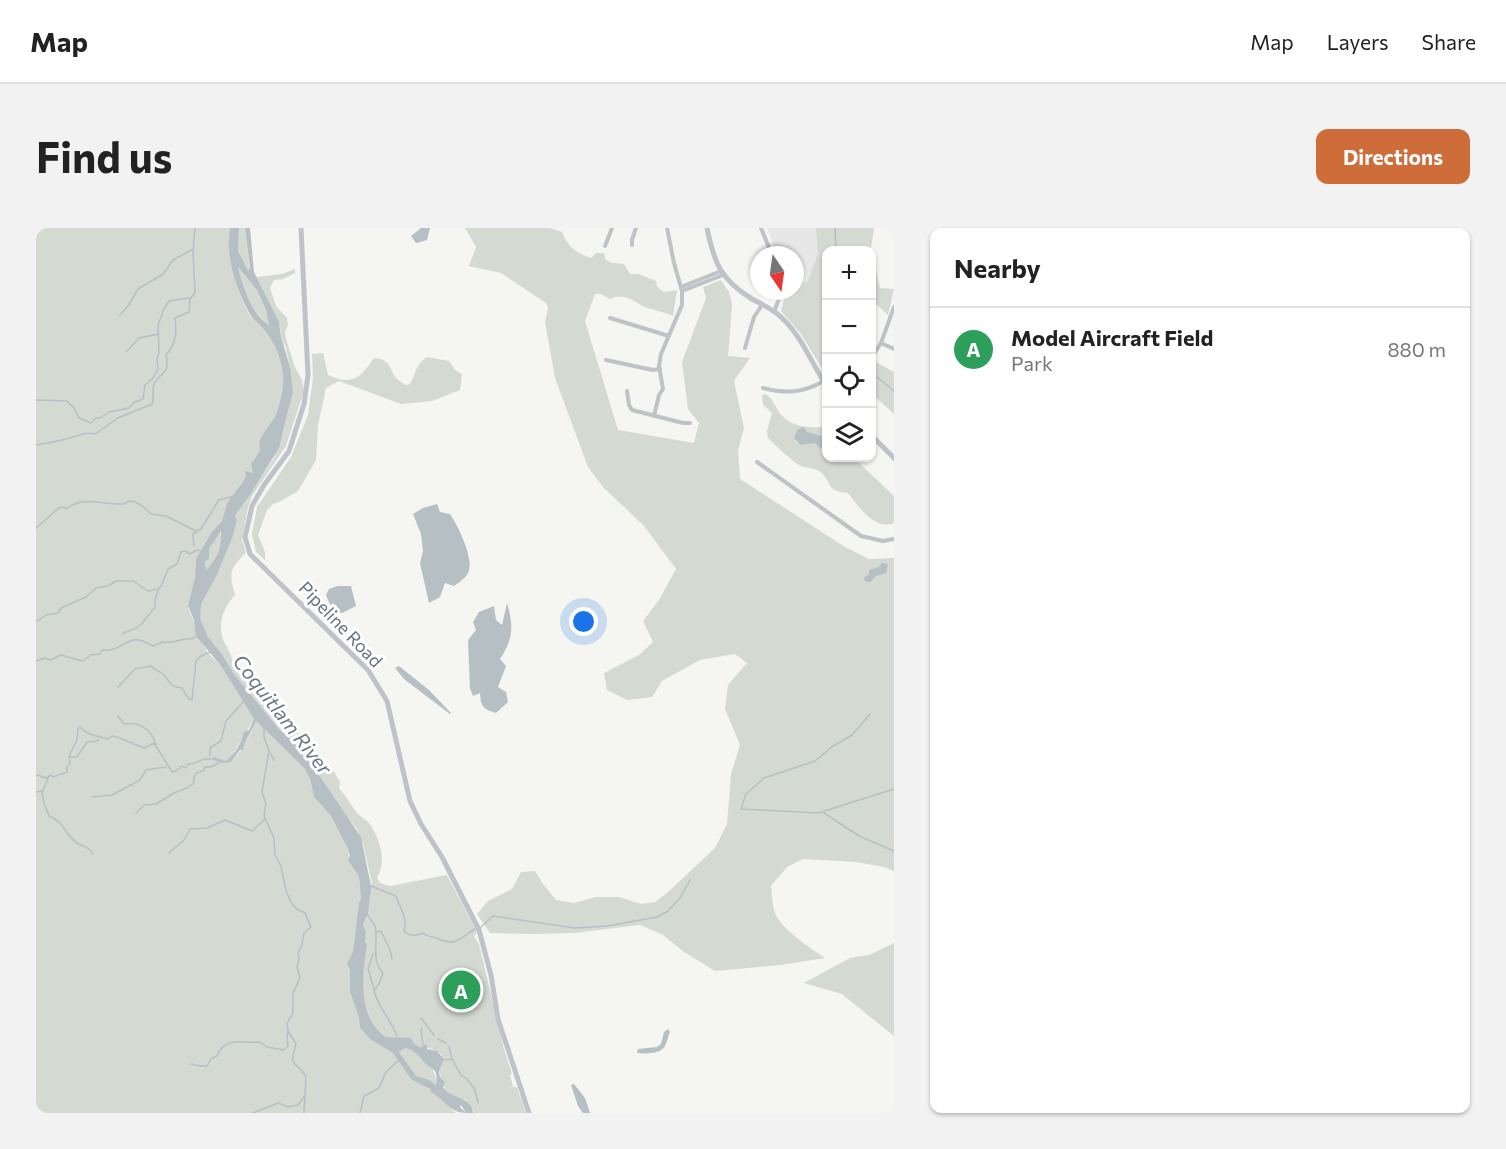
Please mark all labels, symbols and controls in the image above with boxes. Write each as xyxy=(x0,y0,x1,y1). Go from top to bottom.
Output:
text: Map xyxy=(30,24,88,58)
text: Map xyxy=(1250,29,1294,54)
text: Layers xyxy=(1327,29,1389,54)
text: Share xyxy=(1422,29,1476,54)
button: Directions xyxy=(1316,129,1470,184)
text: Find us xyxy=(36,130,172,182)
north arrow xyxy=(750,246,804,300)
map controls xyxy=(822,246,876,462)
button: + xyxy=(822,246,876,300)
text: Nearby xyxy=(954,252,1041,283)
button: − xyxy=(822,300,876,354)
text: Model Aircraft Field xyxy=(1011,324,1213,351)
text: A xyxy=(966,337,981,361)
text: 880 m xyxy=(1387,337,1446,361)
text: Park xyxy=(1011,351,1053,375)
button: locate xyxy=(822,354,876,408)
button: layers xyxy=(822,408,876,462)
street label: Pipeline Road xyxy=(295,577,387,671)
your location xyxy=(569,607,598,636)
water label: Coquitlam River xyxy=(229,649,338,780)
pin: A xyxy=(442,968,480,1012)

